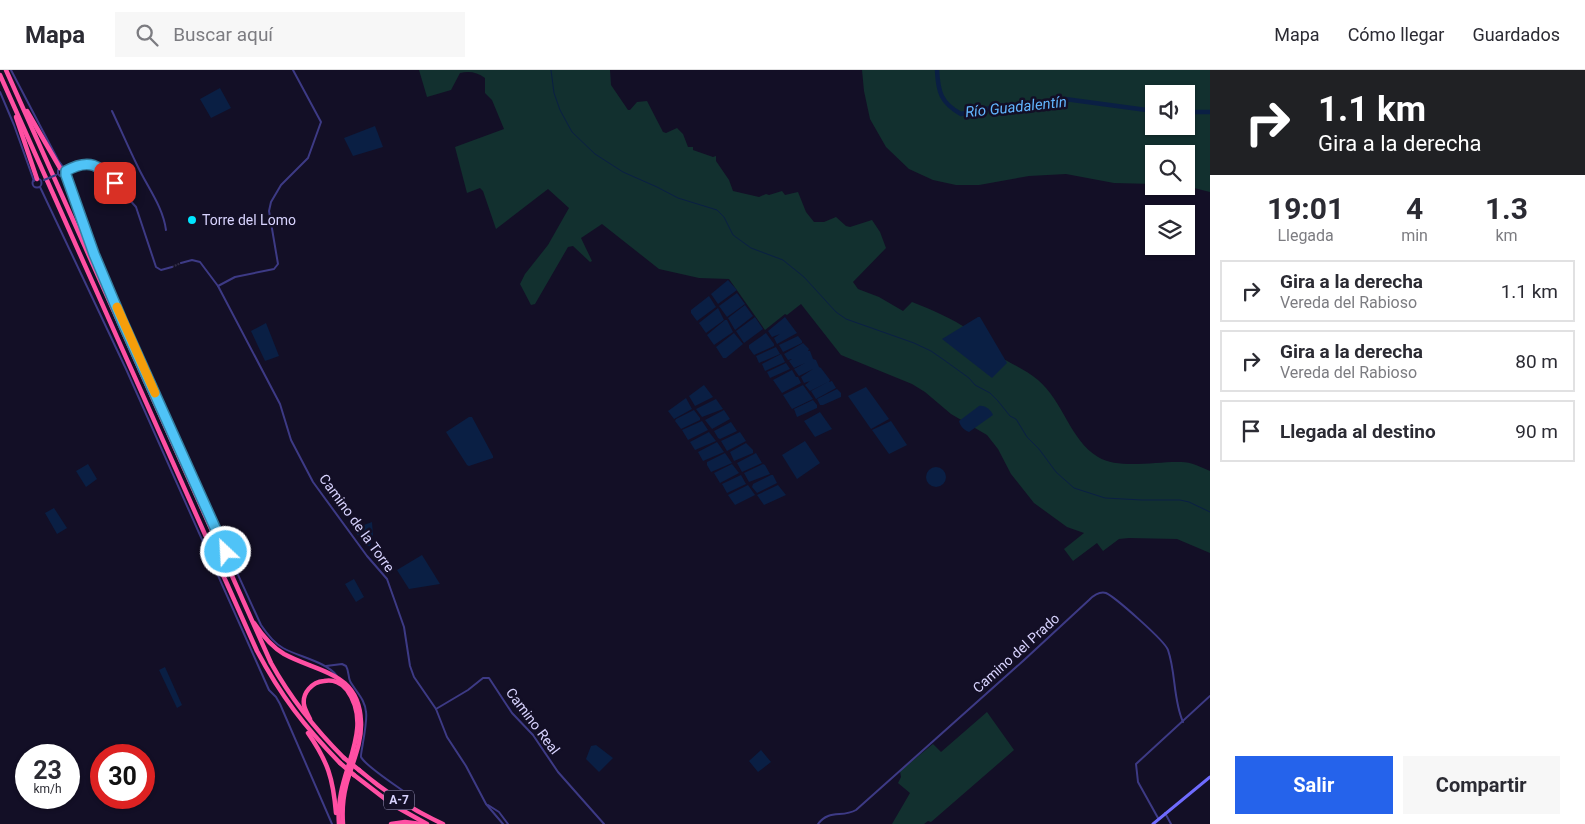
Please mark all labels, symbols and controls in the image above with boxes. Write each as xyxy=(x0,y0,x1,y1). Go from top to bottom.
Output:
search box xyxy=(115,12,465,57)
text: Mapa xyxy=(25,21,85,49)
icon: search xyxy=(133,21,161,49)
text: Buscar aquí xyxy=(173,23,273,46)
text: Mapa xyxy=(1274,24,1320,45)
text: Cómo llegar xyxy=(1348,24,1444,45)
text: Guardados xyxy=(1472,24,1560,45)
map controls xyxy=(1145,85,1195,255)
button: sound xyxy=(1145,85,1195,135)
text: 1.1 km xyxy=(1318,89,1426,130)
icon: right xyxy=(1235,90,1300,155)
water label: Río Guadalentín xyxy=(964,93,1068,121)
text: Gira a la derecha xyxy=(1318,131,1482,156)
button: search xyxy=(1145,145,1195,195)
pin xyxy=(94,162,136,204)
icon: arrive xyxy=(101,169,129,197)
text: 19:01 xyxy=(1267,191,1344,226)
text: 4 xyxy=(1406,191,1423,226)
text: 1.3 xyxy=(1485,191,1528,226)
button: layers xyxy=(1145,205,1195,255)
place label: Torre del Lomo xyxy=(202,212,296,228)
marker: Torre del Lomo xyxy=(186,214,198,226)
text: Llegada xyxy=(1277,226,1334,245)
text: min xyxy=(1401,226,1428,245)
text: km xyxy=(1495,226,1518,245)
text: Gira a la derecha xyxy=(1280,270,1423,293)
icon: right xyxy=(1237,277,1265,305)
text: 1.1 km xyxy=(1501,280,1558,303)
text: Vereda del Rabioso xyxy=(1280,293,1417,312)
text: Gira a la derecha xyxy=(1280,340,1423,363)
icon: right xyxy=(1237,347,1265,375)
text: 80 m xyxy=(1515,350,1558,373)
text: Vereda del Rabioso xyxy=(1280,363,1417,382)
icon: arrive xyxy=(1237,417,1265,445)
text: Llegada al destino xyxy=(1280,420,1436,443)
text: 90 m xyxy=(1515,420,1558,443)
street label: Camino de la Torre xyxy=(316,471,398,575)
position arrow xyxy=(199,525,251,577)
street label: Camino del Prado xyxy=(970,610,1062,696)
street label: Camino Real xyxy=(503,685,563,757)
speed limit sign: 30 xyxy=(90,744,155,809)
text: 23 xyxy=(33,756,62,785)
button: Salir xyxy=(1235,756,1393,814)
button: Compartir xyxy=(1403,756,1560,814)
text: km/h xyxy=(33,782,62,796)
road number: A-7 xyxy=(384,790,414,810)

